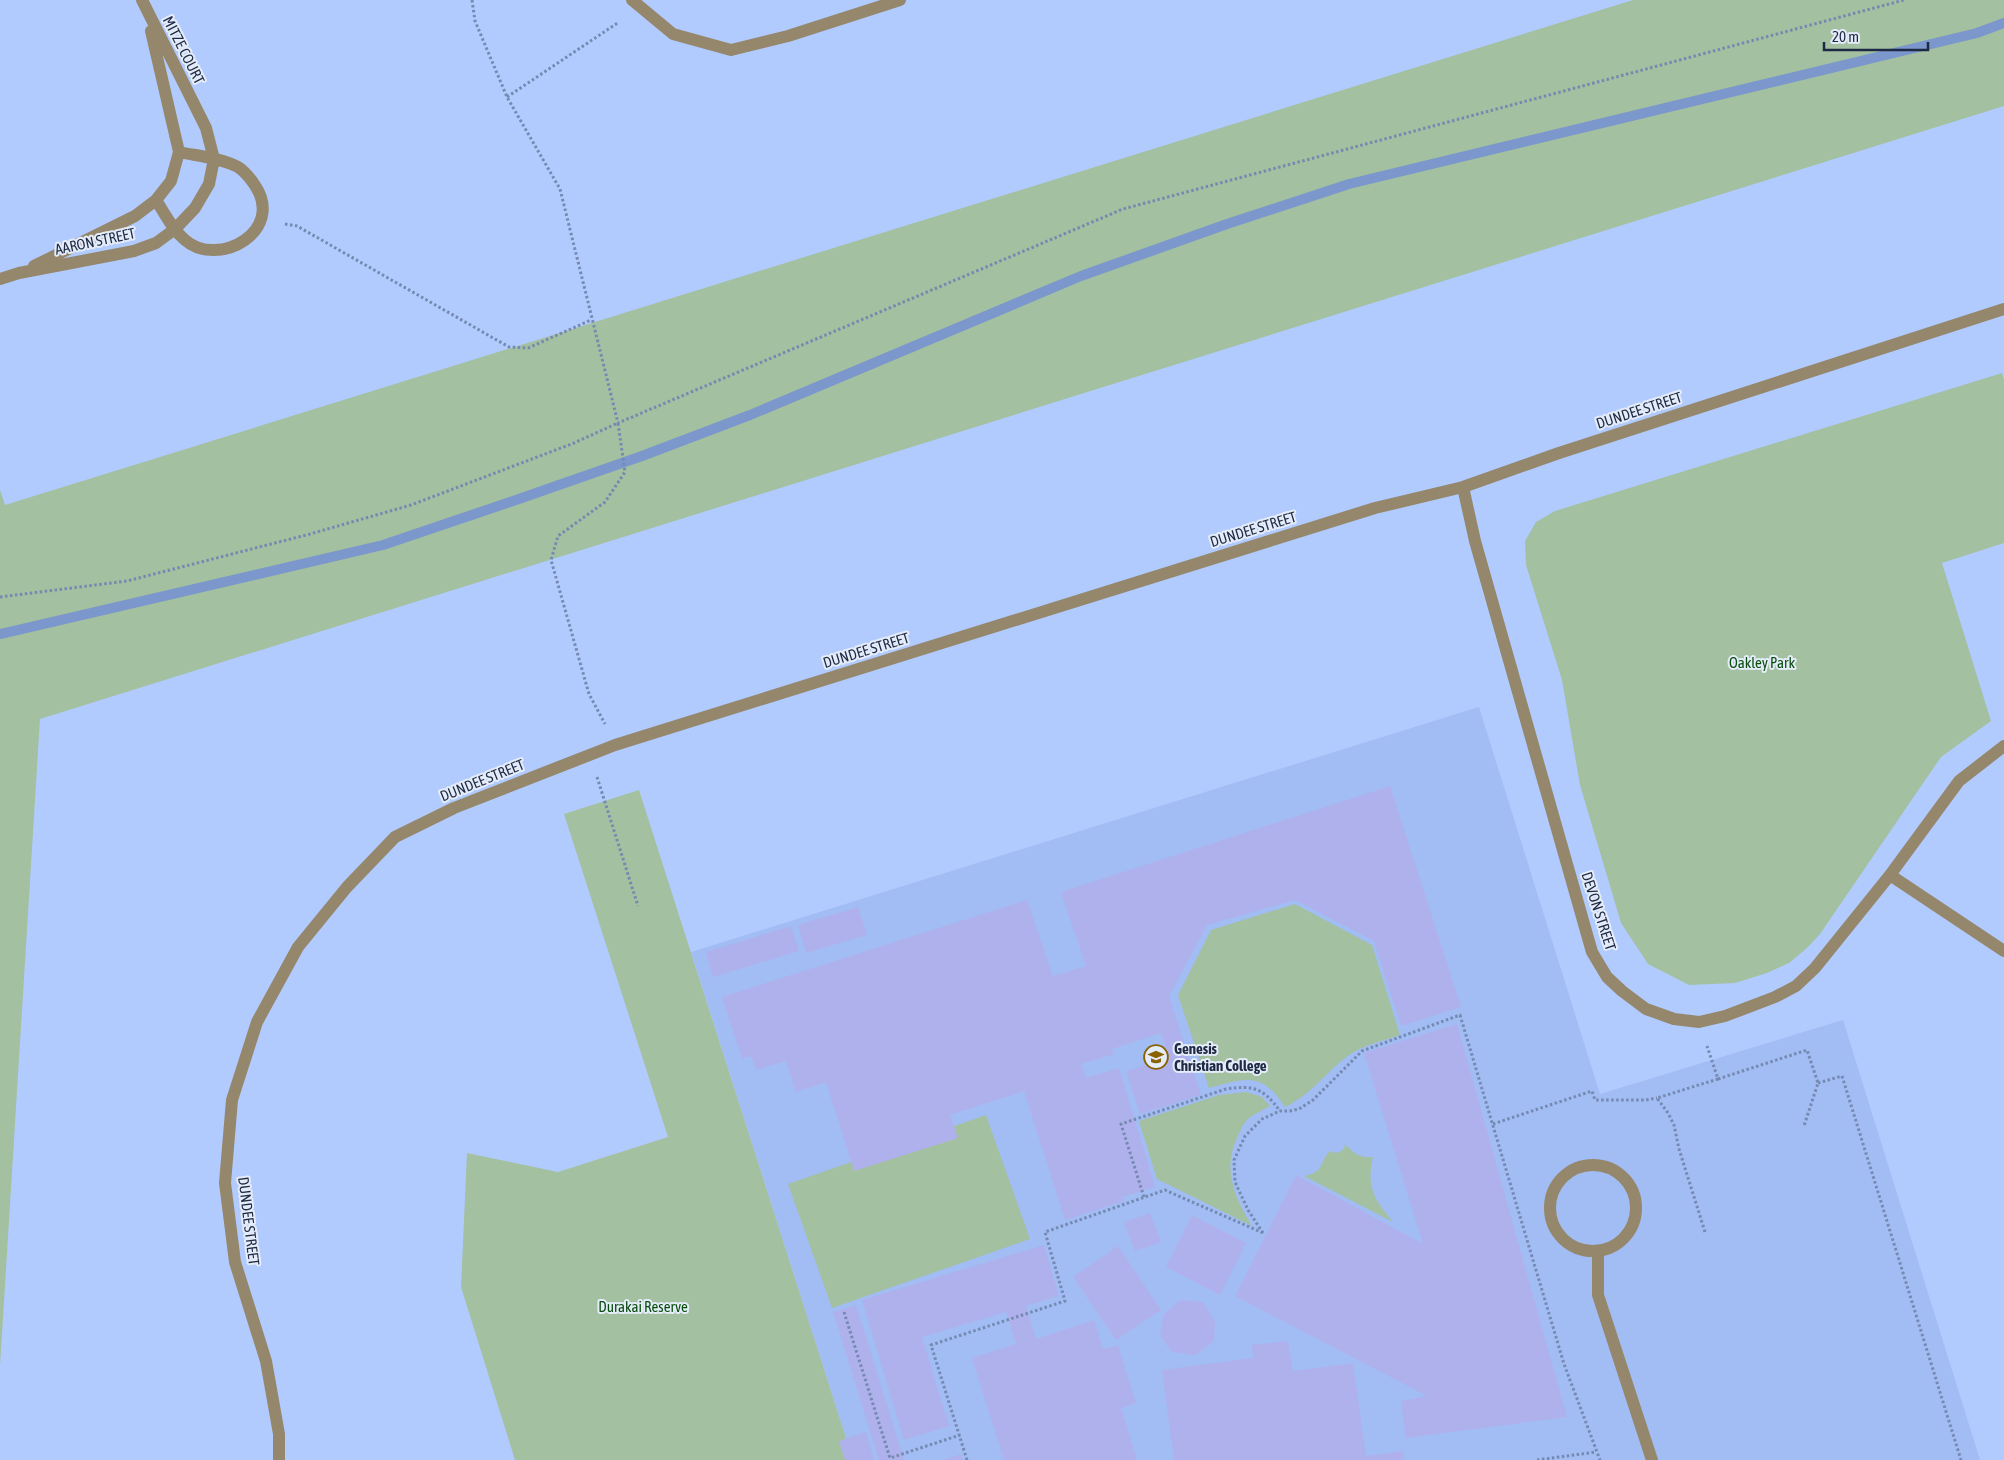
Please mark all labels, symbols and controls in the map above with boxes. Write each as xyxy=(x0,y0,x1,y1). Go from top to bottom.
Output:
street label: MITZE COURT xyxy=(160,13,209,87)
scale bar xyxy=(1824,20,1928,52)
text: 20 m xyxy=(1832,28,1859,45)
street label: AARON STREET xyxy=(53,224,137,258)
street label: DUNDEE STREET xyxy=(1594,388,1684,432)
street label: DUNDEE STREET xyxy=(1208,508,1298,550)
street label: DUNDEE STREET xyxy=(821,629,911,671)
park label: Oakley Park xyxy=(1729,654,1795,671)
street label: DUNDEE STREET xyxy=(438,755,527,805)
street label: DEVON STREET xyxy=(1578,870,1620,953)
place label: Genesis Christian College xyxy=(1174,1040,1267,1074)
school or university icon: Genesis Christian College xyxy=(1143,1044,1169,1070)
street label: DUNDEE STREET xyxy=(235,1176,263,1267)
park label: Durakai Reserve xyxy=(598,1298,688,1315)

